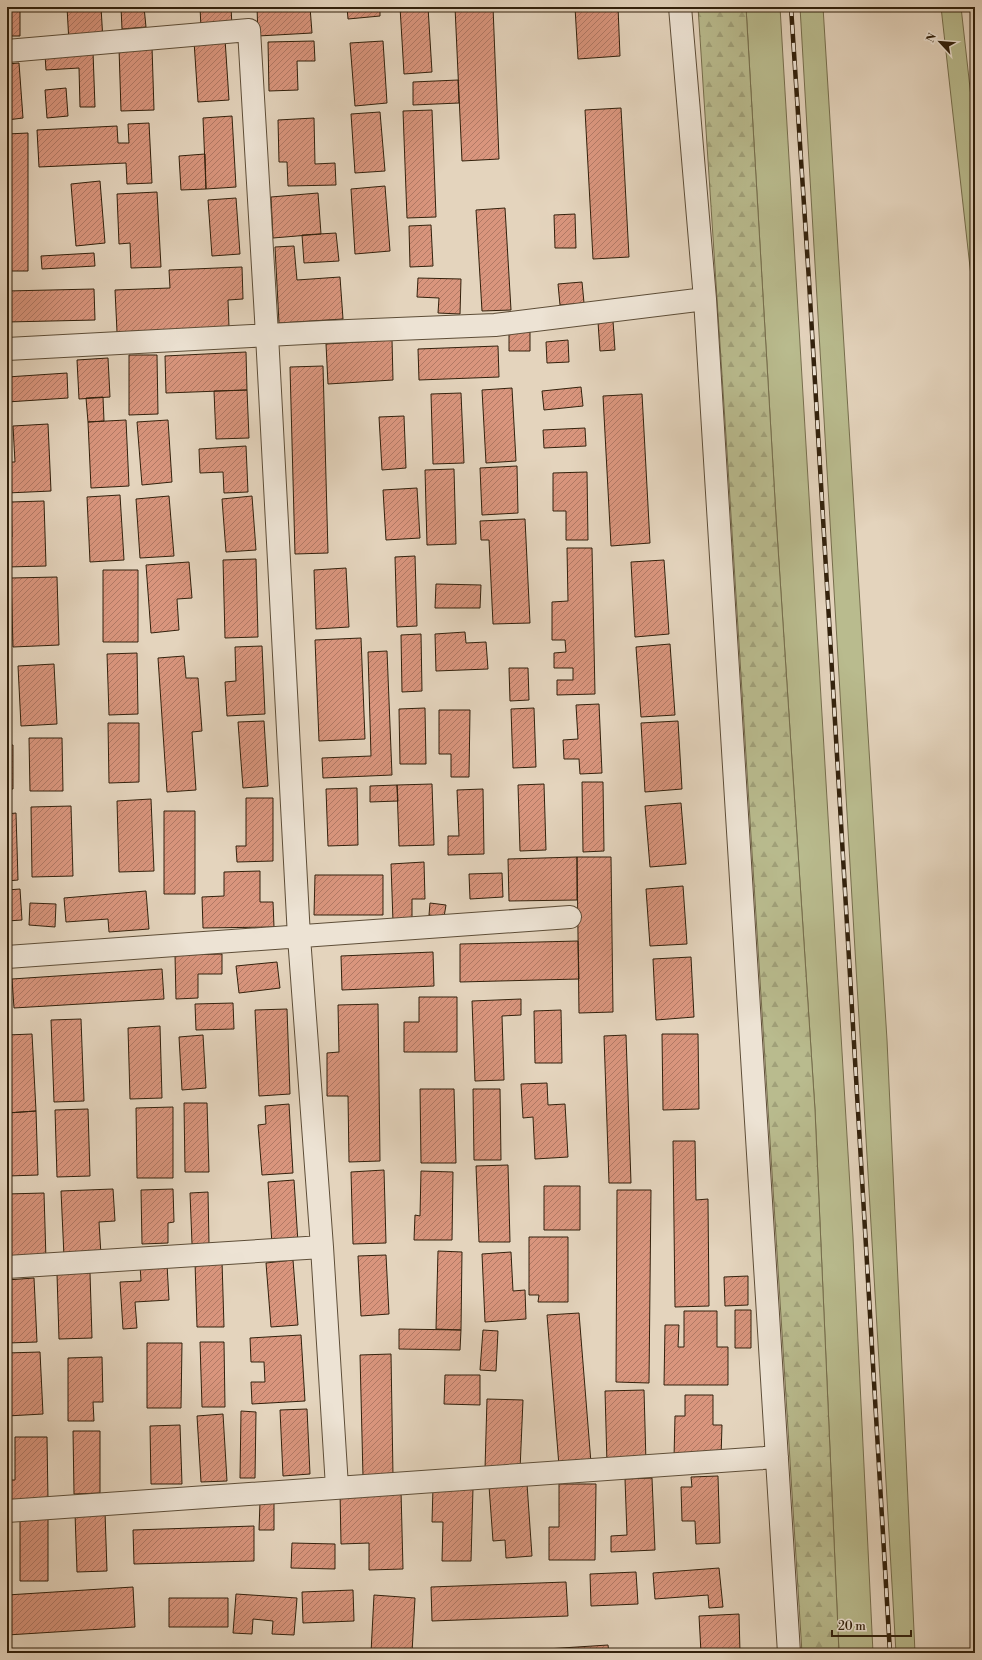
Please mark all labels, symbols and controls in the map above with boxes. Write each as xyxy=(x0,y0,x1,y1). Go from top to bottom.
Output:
north arrow xyxy=(920,22,960,62)
text: N xyxy=(924,31,940,45)
scale bar xyxy=(832,1612,911,1638)
text: 20 m xyxy=(838,1619,866,1634)

